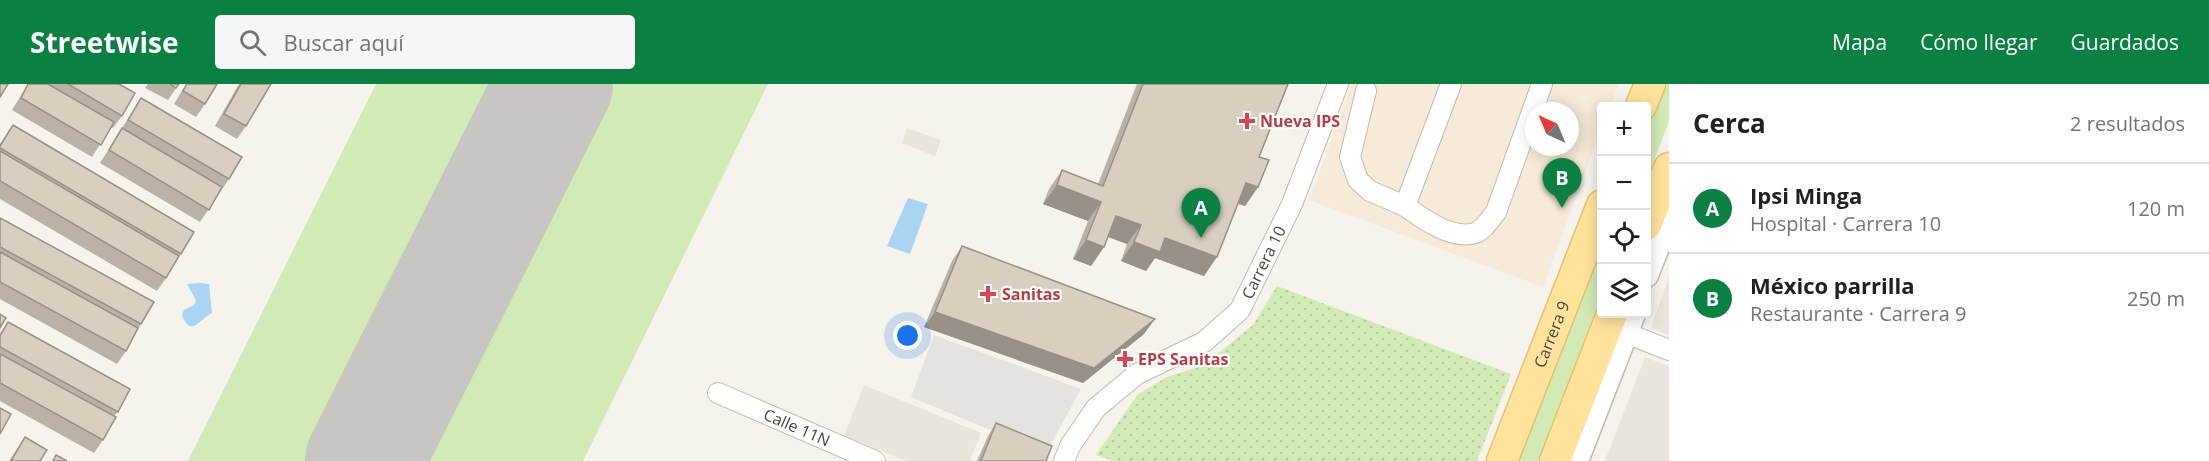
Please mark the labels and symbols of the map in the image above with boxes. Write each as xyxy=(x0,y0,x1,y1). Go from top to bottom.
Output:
north arrow xyxy=(1525,102,1579,156)
place label: Nueva IPS xyxy=(1260,110,1340,132)
marker: Nueva IPS xyxy=(1238,112,1256,130)
pin: B xyxy=(1542,158,1582,208)
pin: A xyxy=(1182,188,1220,238)
street label: Carrera 10 xyxy=(1236,222,1291,303)
place label: Sanitas xyxy=(1002,283,1060,305)
marker: Sanitas xyxy=(979,285,997,303)
street label: Carrera 9 xyxy=(1529,298,1574,371)
your location xyxy=(893,321,922,350)
place label: EPS Sanitas xyxy=(1138,348,1228,370)
marker: EPS Sanitas xyxy=(1116,350,1134,368)
street label: Calle 11N xyxy=(760,403,834,451)

